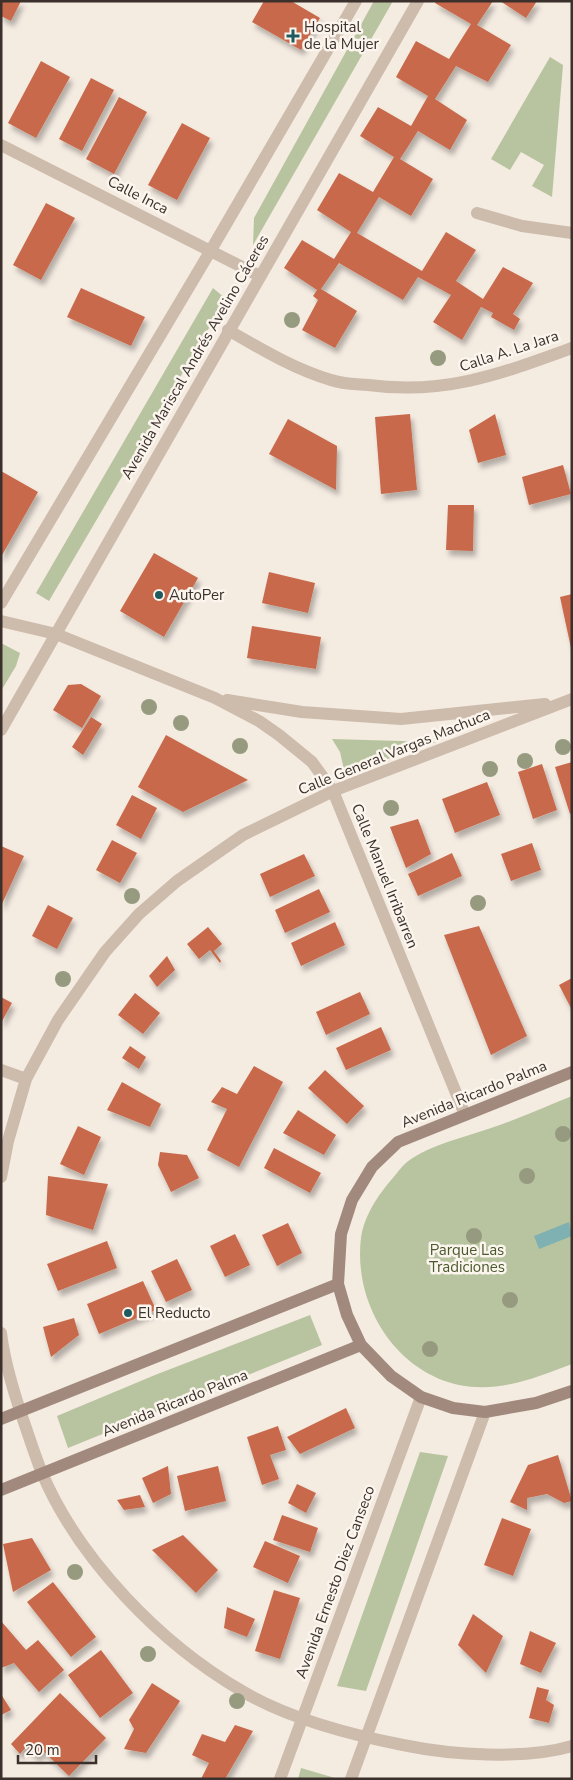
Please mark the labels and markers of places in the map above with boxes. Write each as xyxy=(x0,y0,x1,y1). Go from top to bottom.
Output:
place label: Hospital de la Mujer xyxy=(304,17,380,54)
marker: Hospital de la Mujer xyxy=(286,29,300,43)
place label: AutoPer xyxy=(169,585,225,605)
marker: AutoPer xyxy=(153,589,165,601)
place label: El Reducto xyxy=(138,1303,211,1323)
marker: El Reducto xyxy=(122,1307,134,1319)

